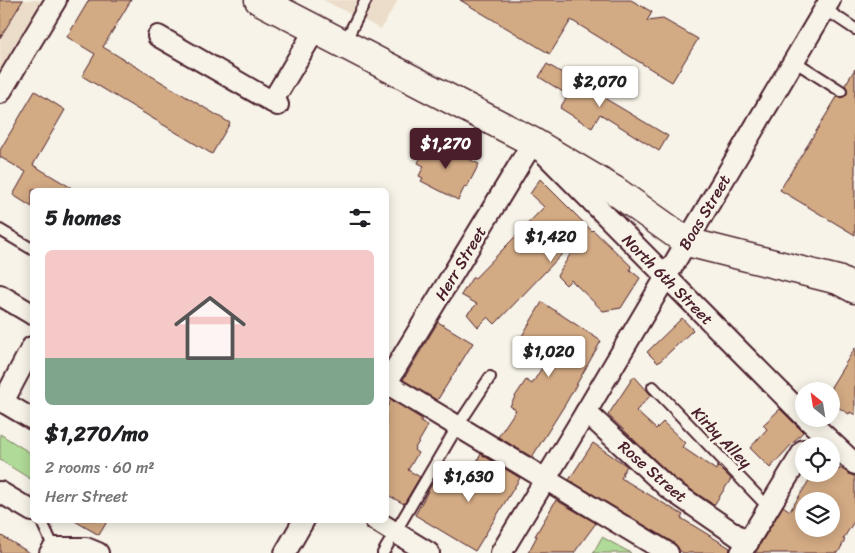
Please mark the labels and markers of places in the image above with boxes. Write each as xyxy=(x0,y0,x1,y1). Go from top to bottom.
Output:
pin: $2,070 xyxy=(559,66,641,108)
pin: $1,270 xyxy=(405,128,487,170)
pin: $1,420 xyxy=(510,220,592,263)
pin: $1,020 xyxy=(508,336,590,378)
pin: $1,630 xyxy=(428,460,510,503)

